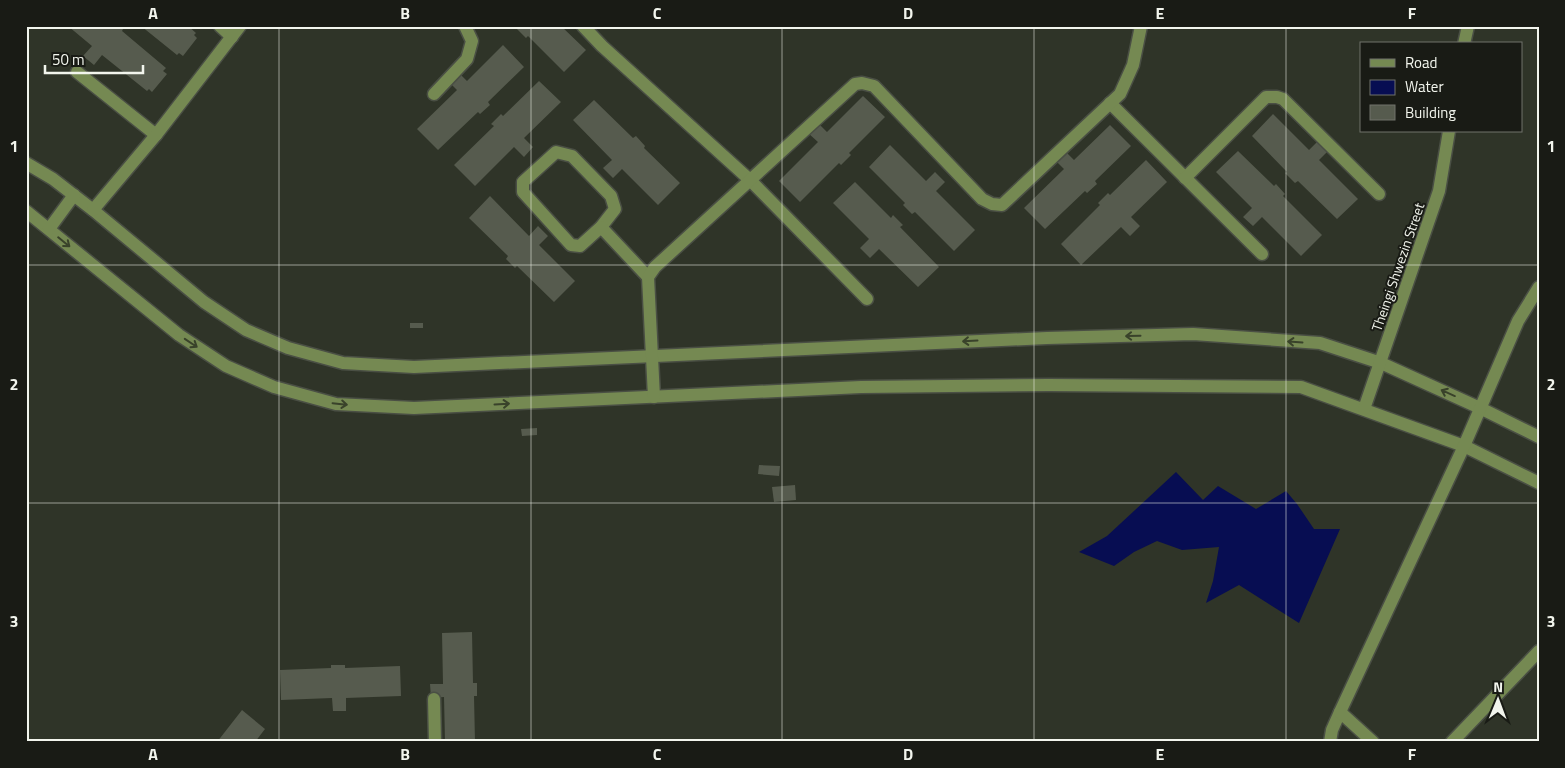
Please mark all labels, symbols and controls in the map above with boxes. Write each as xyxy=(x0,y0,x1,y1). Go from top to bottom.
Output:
text: A xyxy=(148,1,158,25)
text: B xyxy=(400,1,410,25)
text: C xyxy=(653,1,662,25)
text: D xyxy=(903,1,913,25)
text: E xyxy=(1156,1,1165,25)
text: F xyxy=(1408,1,1417,25)
scale bar xyxy=(45,42,142,74)
legend xyxy=(1360,42,1522,132)
text: 50 m xyxy=(52,48,85,71)
text: Road xyxy=(1405,51,1437,74)
text: Water xyxy=(1405,75,1444,98)
text: Building xyxy=(1405,101,1456,124)
text: 1 xyxy=(10,134,18,158)
text: 1 xyxy=(1547,134,1555,158)
street label: Theingi Shwezin Street xyxy=(1366,200,1429,334)
one-way arrow xyxy=(58,236,71,247)
one-way arrow xyxy=(1125,331,1141,341)
one-way arrow xyxy=(962,337,978,346)
one-way arrow xyxy=(1287,337,1303,346)
one-way arrow xyxy=(184,338,198,348)
text: 2 xyxy=(10,372,18,396)
text: 2 xyxy=(1547,372,1555,396)
one-way arrow xyxy=(1441,388,1456,397)
one-way arrow xyxy=(332,399,348,409)
one-way arrow xyxy=(494,399,510,408)
text: 3 xyxy=(10,609,18,633)
text: 3 xyxy=(1547,609,1555,633)
north arrow xyxy=(1472,676,1522,726)
text: N xyxy=(1493,676,1503,697)
text: A xyxy=(148,742,158,766)
text: B xyxy=(400,742,410,766)
text: C xyxy=(653,742,662,766)
text: D xyxy=(903,742,913,766)
text: E xyxy=(1156,742,1165,766)
text: F xyxy=(1408,742,1417,766)

